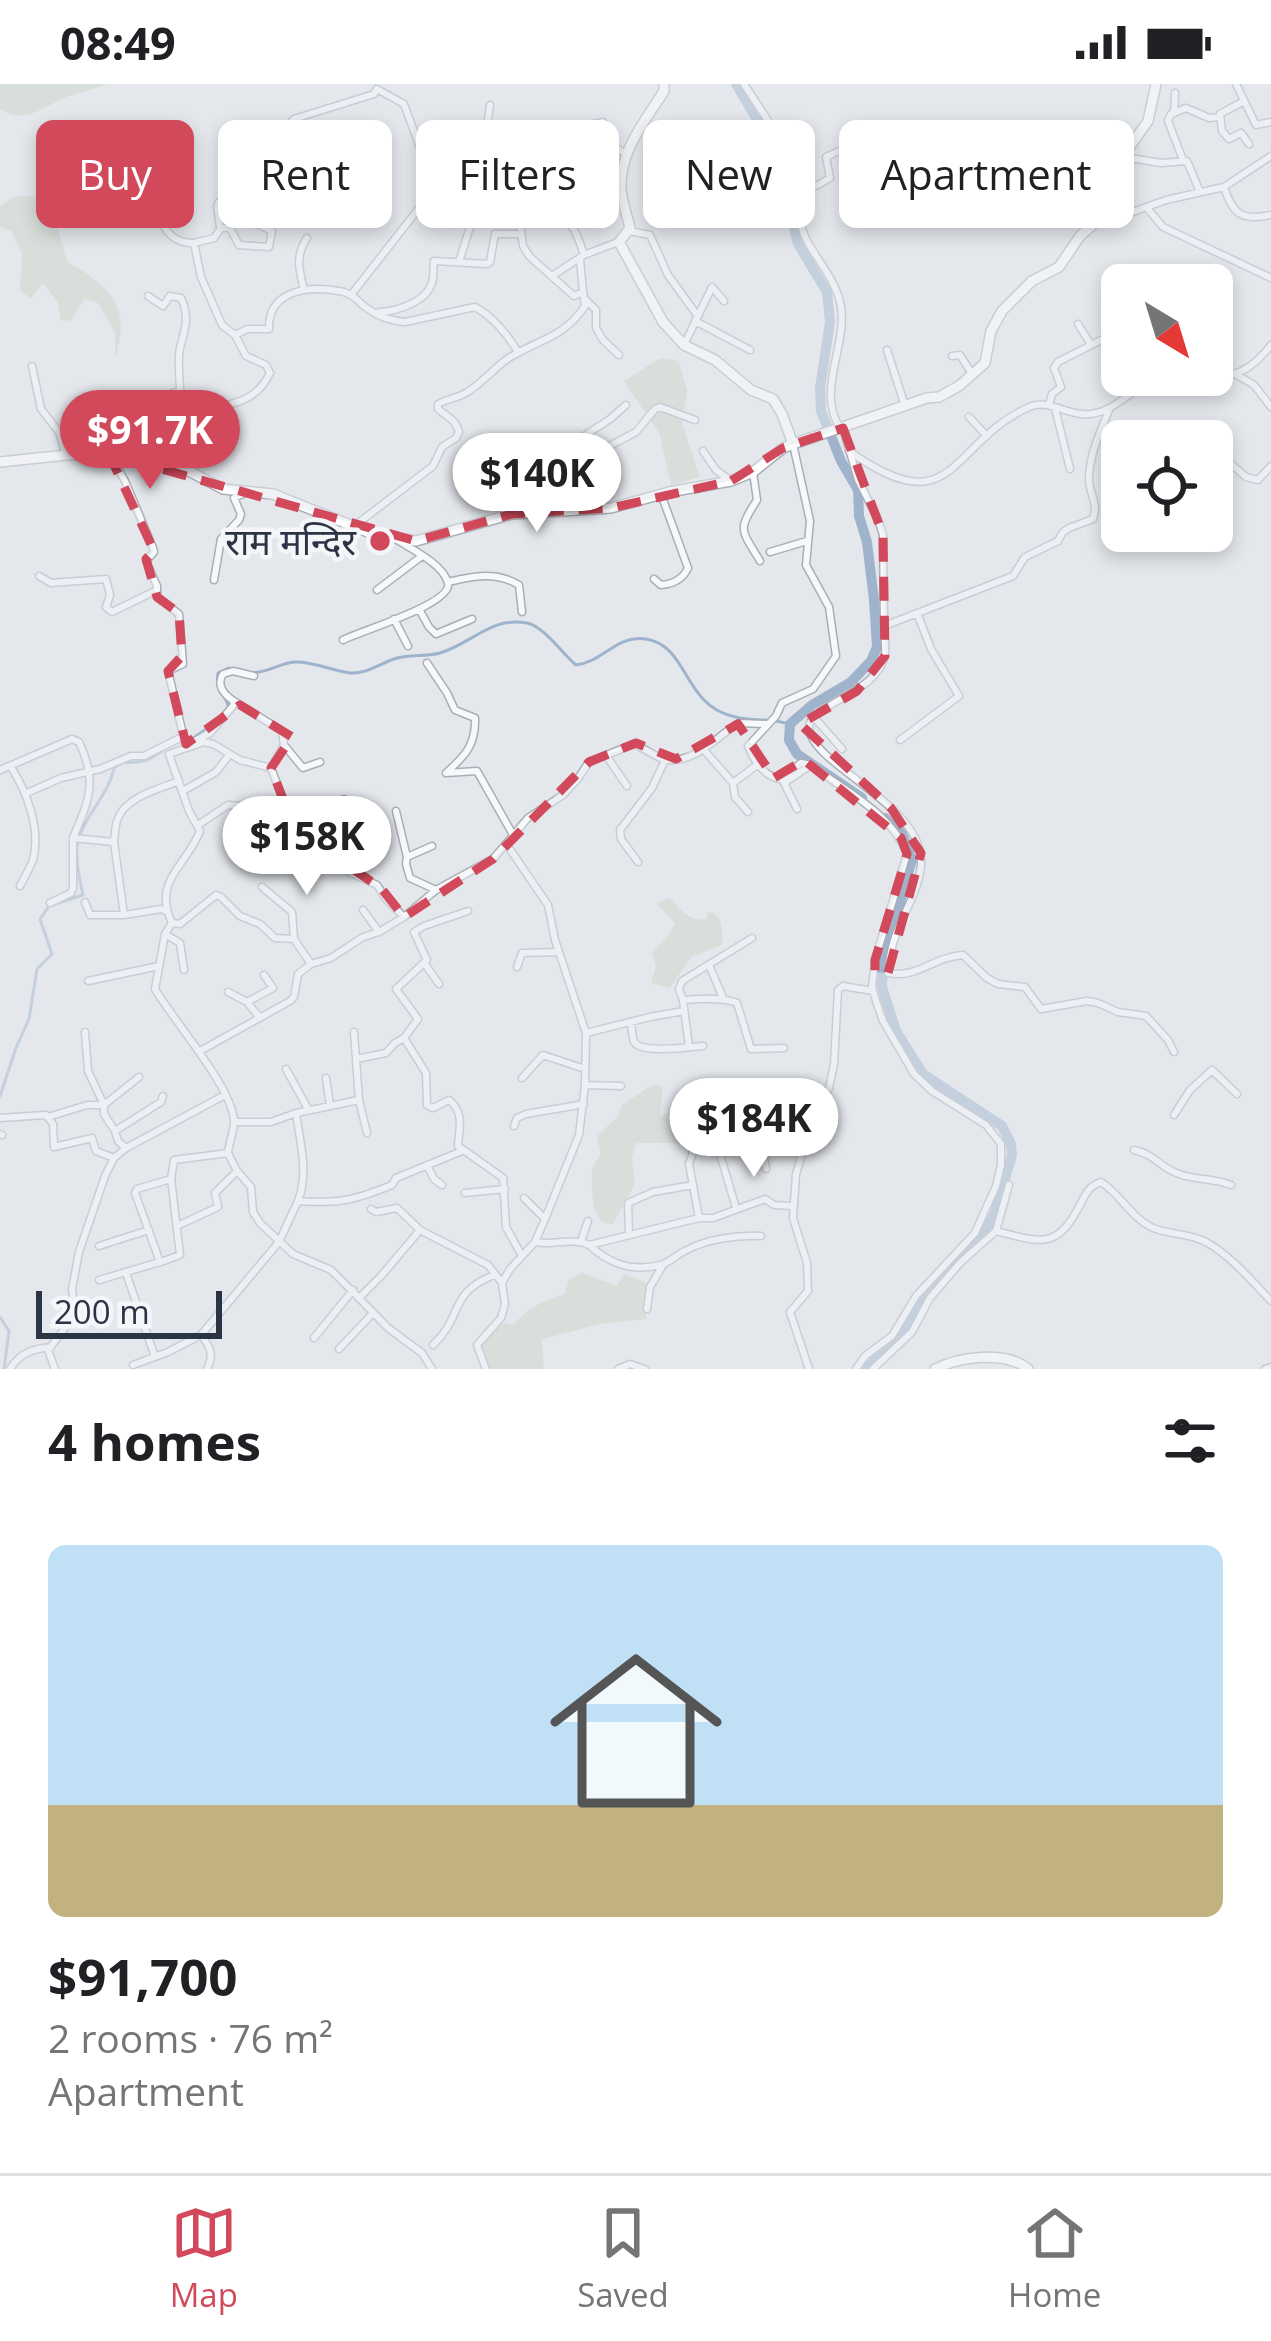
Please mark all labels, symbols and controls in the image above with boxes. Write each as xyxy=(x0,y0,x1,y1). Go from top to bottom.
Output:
text: 08:49 xyxy=(60,12,176,73)
chip: Buy xyxy=(36,120,194,228)
chip: Rent xyxy=(218,120,392,228)
chip: Filters xyxy=(416,120,619,228)
chip: New xyxy=(643,120,815,228)
chip: Apartment xyxy=(839,120,1134,228)
north arrow xyxy=(1101,264,1233,396)
map controls xyxy=(1101,264,1233,552)
pin: $91.7K xyxy=(52,390,248,492)
text: $91.7K xyxy=(87,402,213,455)
button: locate xyxy=(1101,420,1233,552)
pin: $140K xyxy=(453,433,621,535)
text: $140K xyxy=(479,445,595,498)
place label: राम मन्दिर xyxy=(225,517,357,566)
marker: राम मन्दिर xyxy=(367,528,393,554)
pin: $158K xyxy=(223,796,391,898)
text: $158K xyxy=(249,808,365,861)
pin: $184K xyxy=(670,1078,838,1180)
text: $184K xyxy=(696,1090,812,1143)
scale bar xyxy=(36,1285,222,1338)
text: 200 m xyxy=(54,1289,150,1334)
text: 4 homes xyxy=(48,1406,261,1476)
icon: filters xyxy=(1157,1408,1223,1474)
icon: home xyxy=(528,1623,744,1839)
text: $91,700 xyxy=(48,1941,238,2011)
text: 2 rooms · 76 m² xyxy=(48,2011,333,2064)
text: Apartment xyxy=(48,2064,244,2117)
tab: Map xyxy=(170,2200,238,2317)
tab: Saved xyxy=(577,2200,669,2317)
tab: Home xyxy=(1008,2200,1101,2317)

